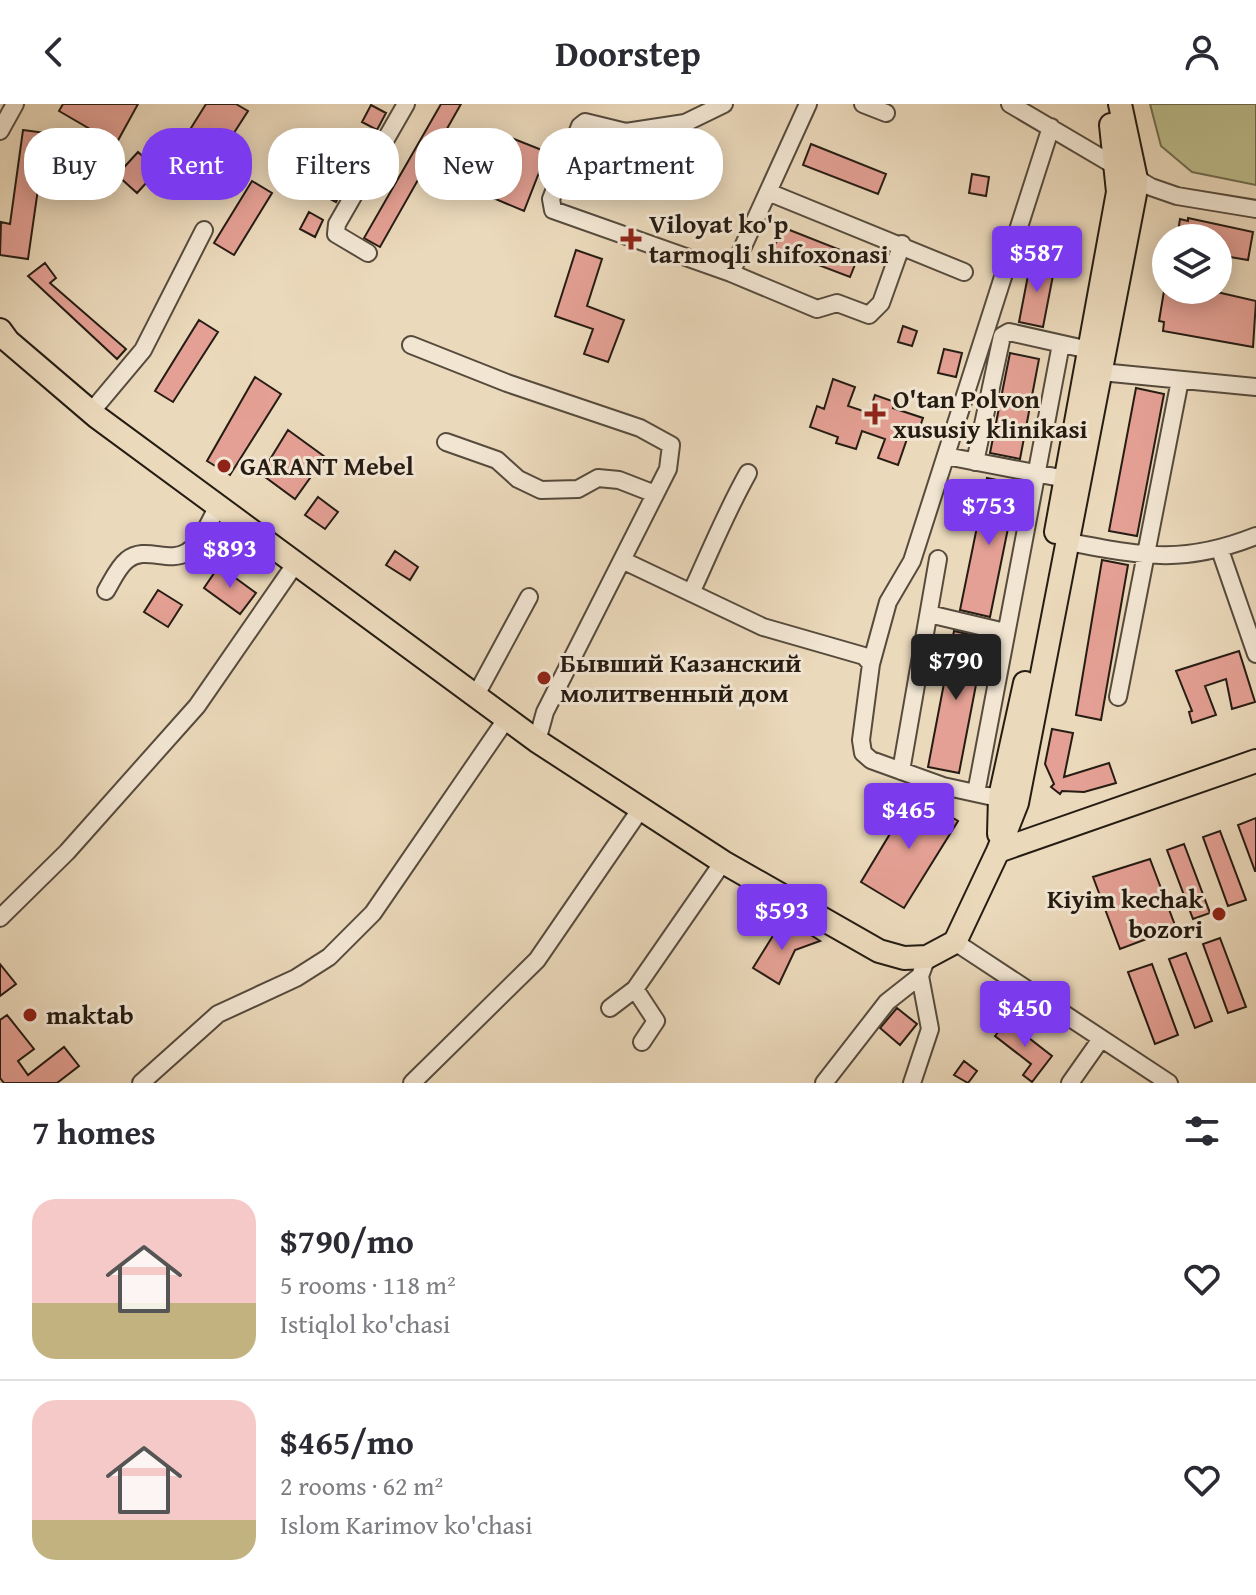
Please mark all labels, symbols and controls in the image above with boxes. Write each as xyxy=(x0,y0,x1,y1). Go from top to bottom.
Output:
text: Doorstep xyxy=(555,26,701,79)
icon: back xyxy=(32,30,76,74)
icon: person xyxy=(1180,30,1224,74)
chip: Buy xyxy=(24,128,125,200)
chip: Rent xyxy=(141,128,252,200)
chip: Filters xyxy=(268,128,399,200)
chip: New xyxy=(415,128,522,200)
chip: Apartment xyxy=(538,128,723,200)
place label: Viloyat ko'p tarmoqli shifoxonasi xyxy=(649,204,889,273)
map controls xyxy=(1152,224,1232,304)
button: layers xyxy=(1152,224,1232,304)
pin: $587 xyxy=(990,226,1084,294)
marker: Viloyat ko'p tarmoqli shifoxonasi xyxy=(620,228,642,250)
text: $587 xyxy=(1010,232,1064,271)
place label: O'tan Polvon xususiy klinikasi xyxy=(893,379,1088,448)
marker: O'tan Polvon xususiy klinikasi xyxy=(864,403,886,425)
place label: GARANT Mebel xyxy=(240,446,414,485)
marker: GARANT Mebel xyxy=(215,457,233,475)
pin: $753 xyxy=(942,479,1036,547)
text: $753 xyxy=(962,485,1016,524)
pin: $893 xyxy=(183,522,277,590)
text: $893 xyxy=(203,528,257,567)
pin: $790 xyxy=(909,634,1003,702)
text: $790 xyxy=(929,640,983,679)
place label: Бывший Казанский молитвенный дом xyxy=(560,643,801,712)
marker: Бывший Казанский молитвенный дом xyxy=(535,669,553,687)
pin: $465 xyxy=(862,783,956,851)
text: $465 xyxy=(882,789,936,828)
place label: Kiyim kechak bozori xyxy=(1047,879,1203,948)
pin: $593 xyxy=(735,884,829,952)
text: $593 xyxy=(755,890,809,929)
marker: Kiyim kechak bozori xyxy=(1210,905,1228,923)
pin: $450 xyxy=(978,981,1072,1049)
text: $450 xyxy=(998,987,1052,1026)
place label: maktab xyxy=(46,995,134,1034)
marker: maktab xyxy=(21,1006,39,1024)
text: 7 homes xyxy=(32,1107,156,1156)
icon: filters xyxy=(1180,1109,1224,1153)
text: $790/mo xyxy=(280,1216,414,1265)
icon: home xyxy=(96,1231,192,1327)
icon: heart xyxy=(1180,1257,1224,1301)
text: 5 rooms · 118 m² xyxy=(280,1265,456,1304)
text: Istiqlol ko'chasi xyxy=(280,1304,450,1343)
text: $465/mo xyxy=(280,1417,414,1466)
icon: home xyxy=(96,1432,192,1528)
icon: heart xyxy=(1180,1458,1224,1502)
text: 2 rooms · 62 m² xyxy=(280,1466,443,1505)
text: Islom Karimov ko'chasi xyxy=(280,1505,532,1544)

